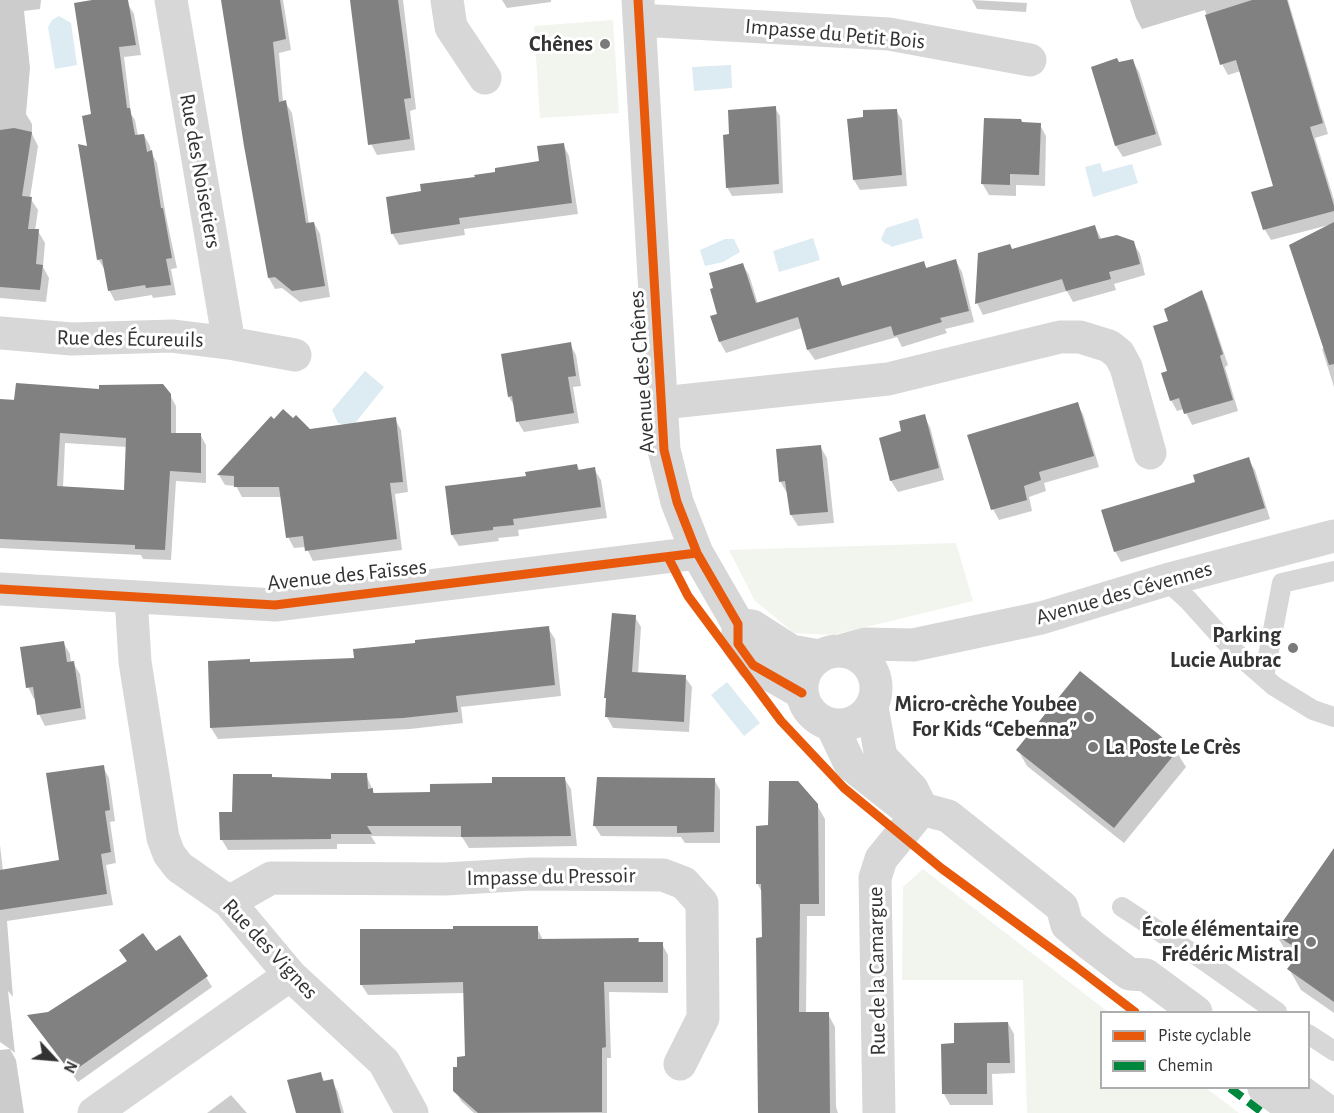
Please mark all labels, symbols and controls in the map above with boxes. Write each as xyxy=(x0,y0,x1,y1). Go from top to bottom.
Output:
street label: Impasse du Petit Bois xyxy=(744,13,926,55)
place label: Chênes xyxy=(529,31,593,57)
marker: Chênes xyxy=(598,37,612,51)
street label: Rue des Noisetiers xyxy=(173,92,227,250)
street label: Avenue des Chênes xyxy=(623,289,661,455)
street label: Rue des Écureuils xyxy=(56,325,204,353)
street label: Avenue des Faïsses xyxy=(266,554,428,596)
street label: Avenue des Cévennes xyxy=(1033,555,1215,631)
place label: Parking Lucie Aubrac xyxy=(1170,622,1281,674)
marker: Parking Lucie Aubrac xyxy=(1286,641,1300,655)
place label: Micro-crèche Youbee For Kids “Cebenna” xyxy=(895,691,1077,742)
marker: Micro-crèche Youbee For Kids “Cebenna” xyxy=(1082,710,1096,724)
place label: La Poste Le Crès xyxy=(1105,734,1241,760)
marker: La Poste Le Crès xyxy=(1086,740,1100,754)
street label: Impasse du Pressoir xyxy=(466,862,636,892)
street label: Rue de la Camargue xyxy=(862,886,892,1056)
street label: Rue des Vignes xyxy=(217,893,323,1005)
place label: École élémentaire Frédéric Mistral xyxy=(1141,916,1299,968)
marker: École élémentaire Frédéric Mistral xyxy=(1304,935,1318,949)
legend xyxy=(1100,1011,1310,1089)
text: Piste cyclable xyxy=(1158,1027,1251,1045)
north arrow xyxy=(24,1029,84,1089)
text: Chemin xyxy=(1158,1057,1213,1075)
text: N xyxy=(61,1058,80,1075)

